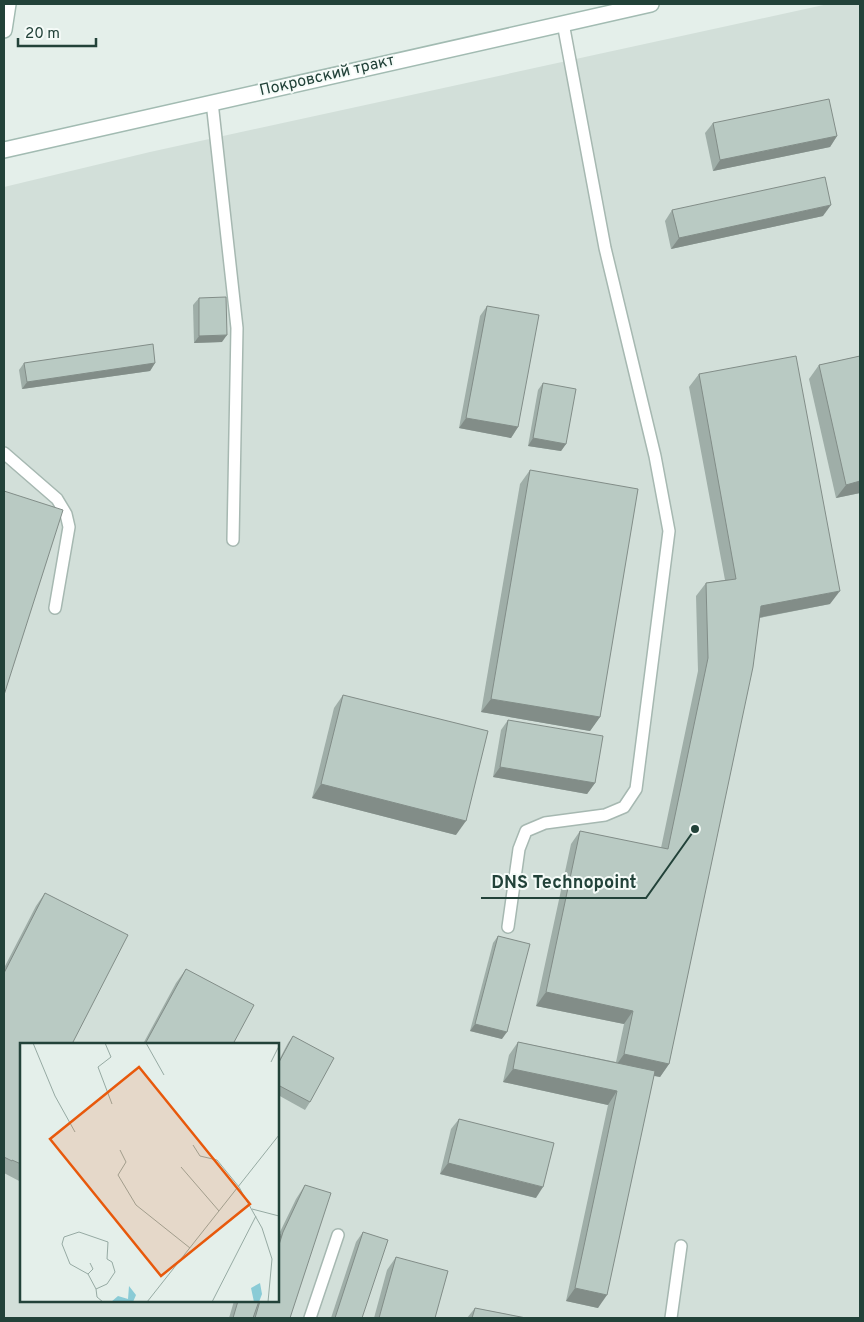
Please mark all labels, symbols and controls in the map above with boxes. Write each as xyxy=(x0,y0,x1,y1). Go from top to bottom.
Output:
scale bar xyxy=(18,15,95,47)
text: 20 m xyxy=(25,25,60,44)
street label: Покровский тракт xyxy=(258,51,396,101)
callout: DNS Technopoint xyxy=(481,865,646,898)
text: DNS Technopoint xyxy=(491,872,637,895)
inset map xyxy=(20,1043,279,1302)

